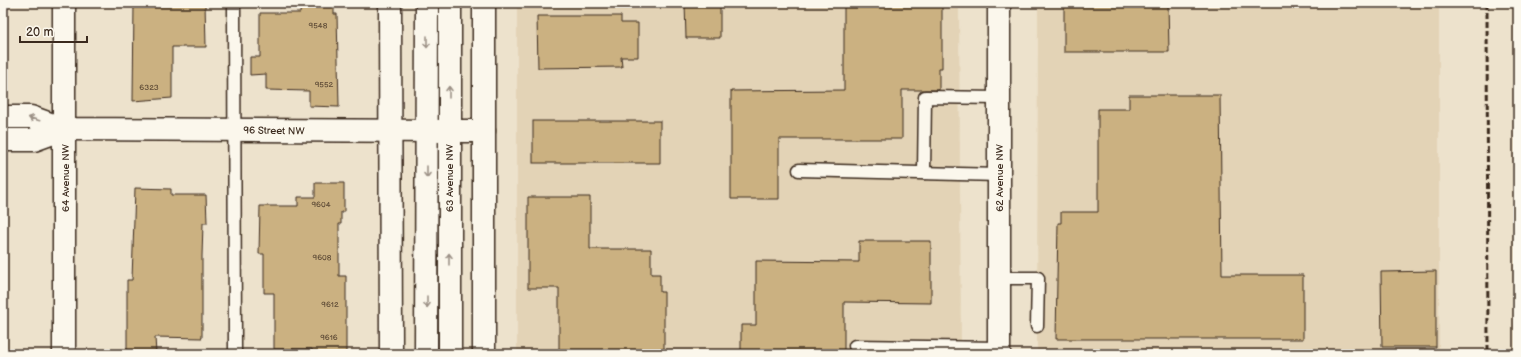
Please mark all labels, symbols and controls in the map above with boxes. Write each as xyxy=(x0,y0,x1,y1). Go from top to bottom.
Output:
scale bar xyxy=(20,18,87,44)
house number: 9548 xyxy=(309,21,328,30)
text: 20 m xyxy=(26,25,53,40)
one-way arrow xyxy=(423,35,431,48)
house number: 9552 xyxy=(315,80,334,89)
house number: 6323 xyxy=(139,83,159,92)
one-way arrow xyxy=(445,86,453,99)
one-way arrow xyxy=(28,115,41,122)
street label: 96 Street NW xyxy=(243,124,305,138)
street label: 64 Avenue NW xyxy=(60,144,72,212)
street label: 63 Avenue NW xyxy=(444,144,456,212)
street label: 62 Avenue NW xyxy=(994,144,1006,212)
one-way arrow xyxy=(423,165,431,178)
house number: 9604 xyxy=(311,200,331,209)
house number: 9608 xyxy=(313,253,332,262)
one-way arrow xyxy=(446,253,453,266)
one-way arrow xyxy=(423,295,431,308)
house number: 9612 xyxy=(321,300,339,309)
house number: 9616 xyxy=(320,333,338,342)

